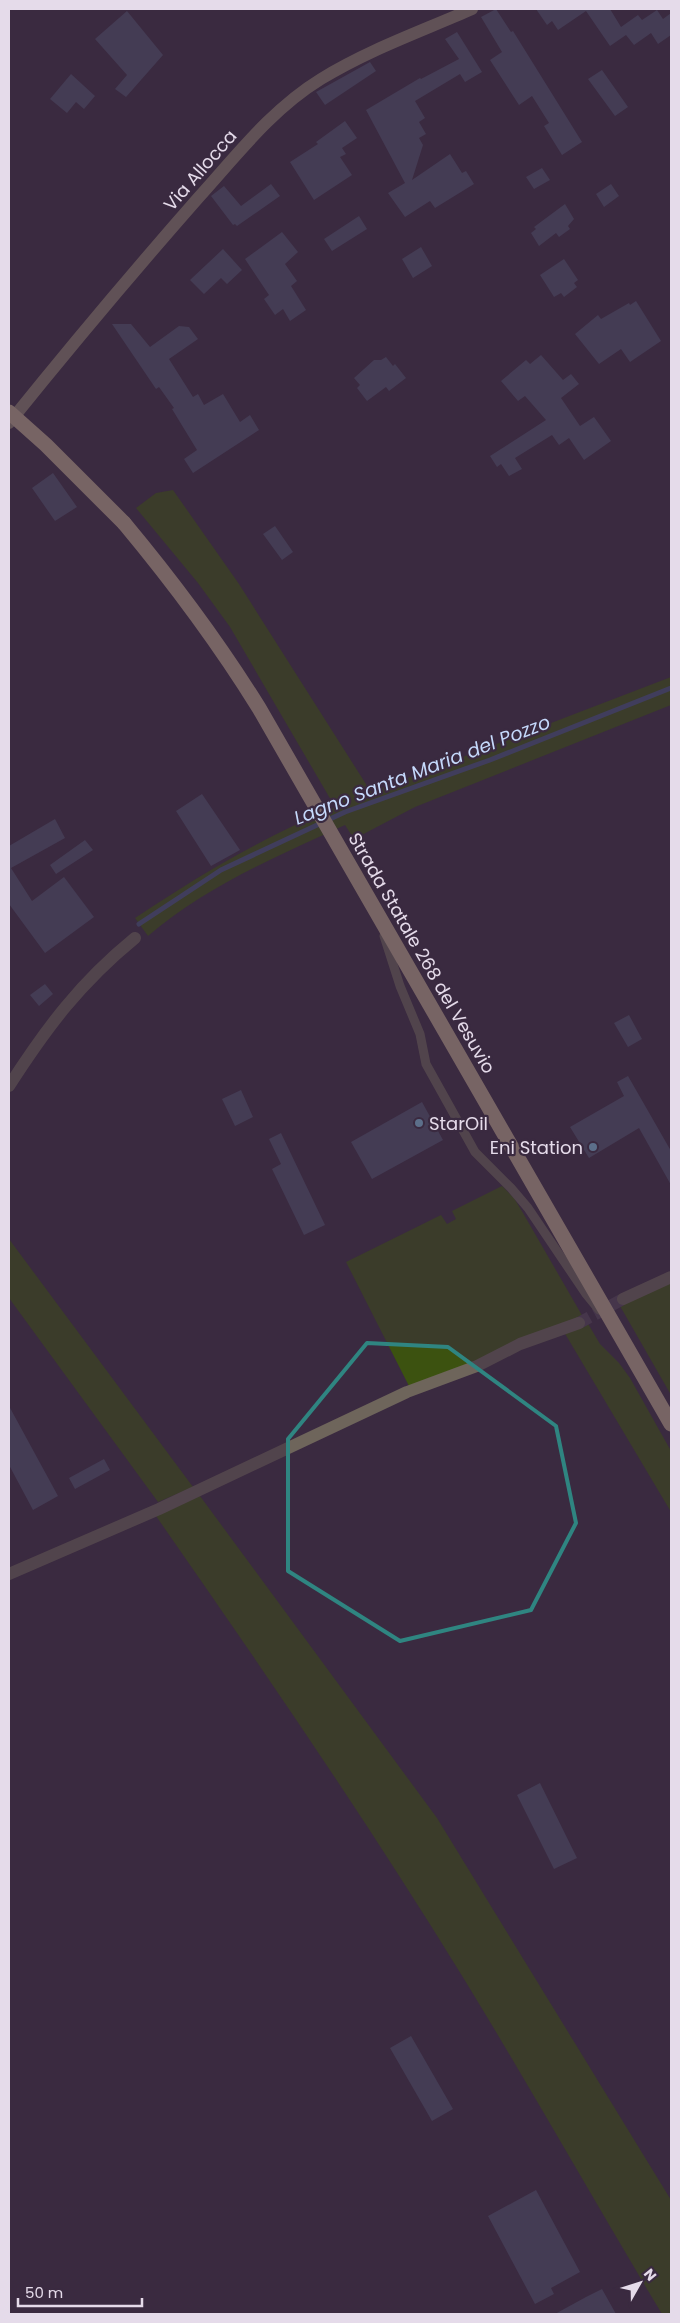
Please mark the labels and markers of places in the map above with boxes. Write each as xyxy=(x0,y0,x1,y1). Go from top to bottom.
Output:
place label: StarOil xyxy=(429,1111,488,1136)
marker: StarOil xyxy=(413,1117,425,1129)
place label: Eni Station xyxy=(490,1135,583,1160)
marker: Eni Station xyxy=(587,1141,599,1153)

